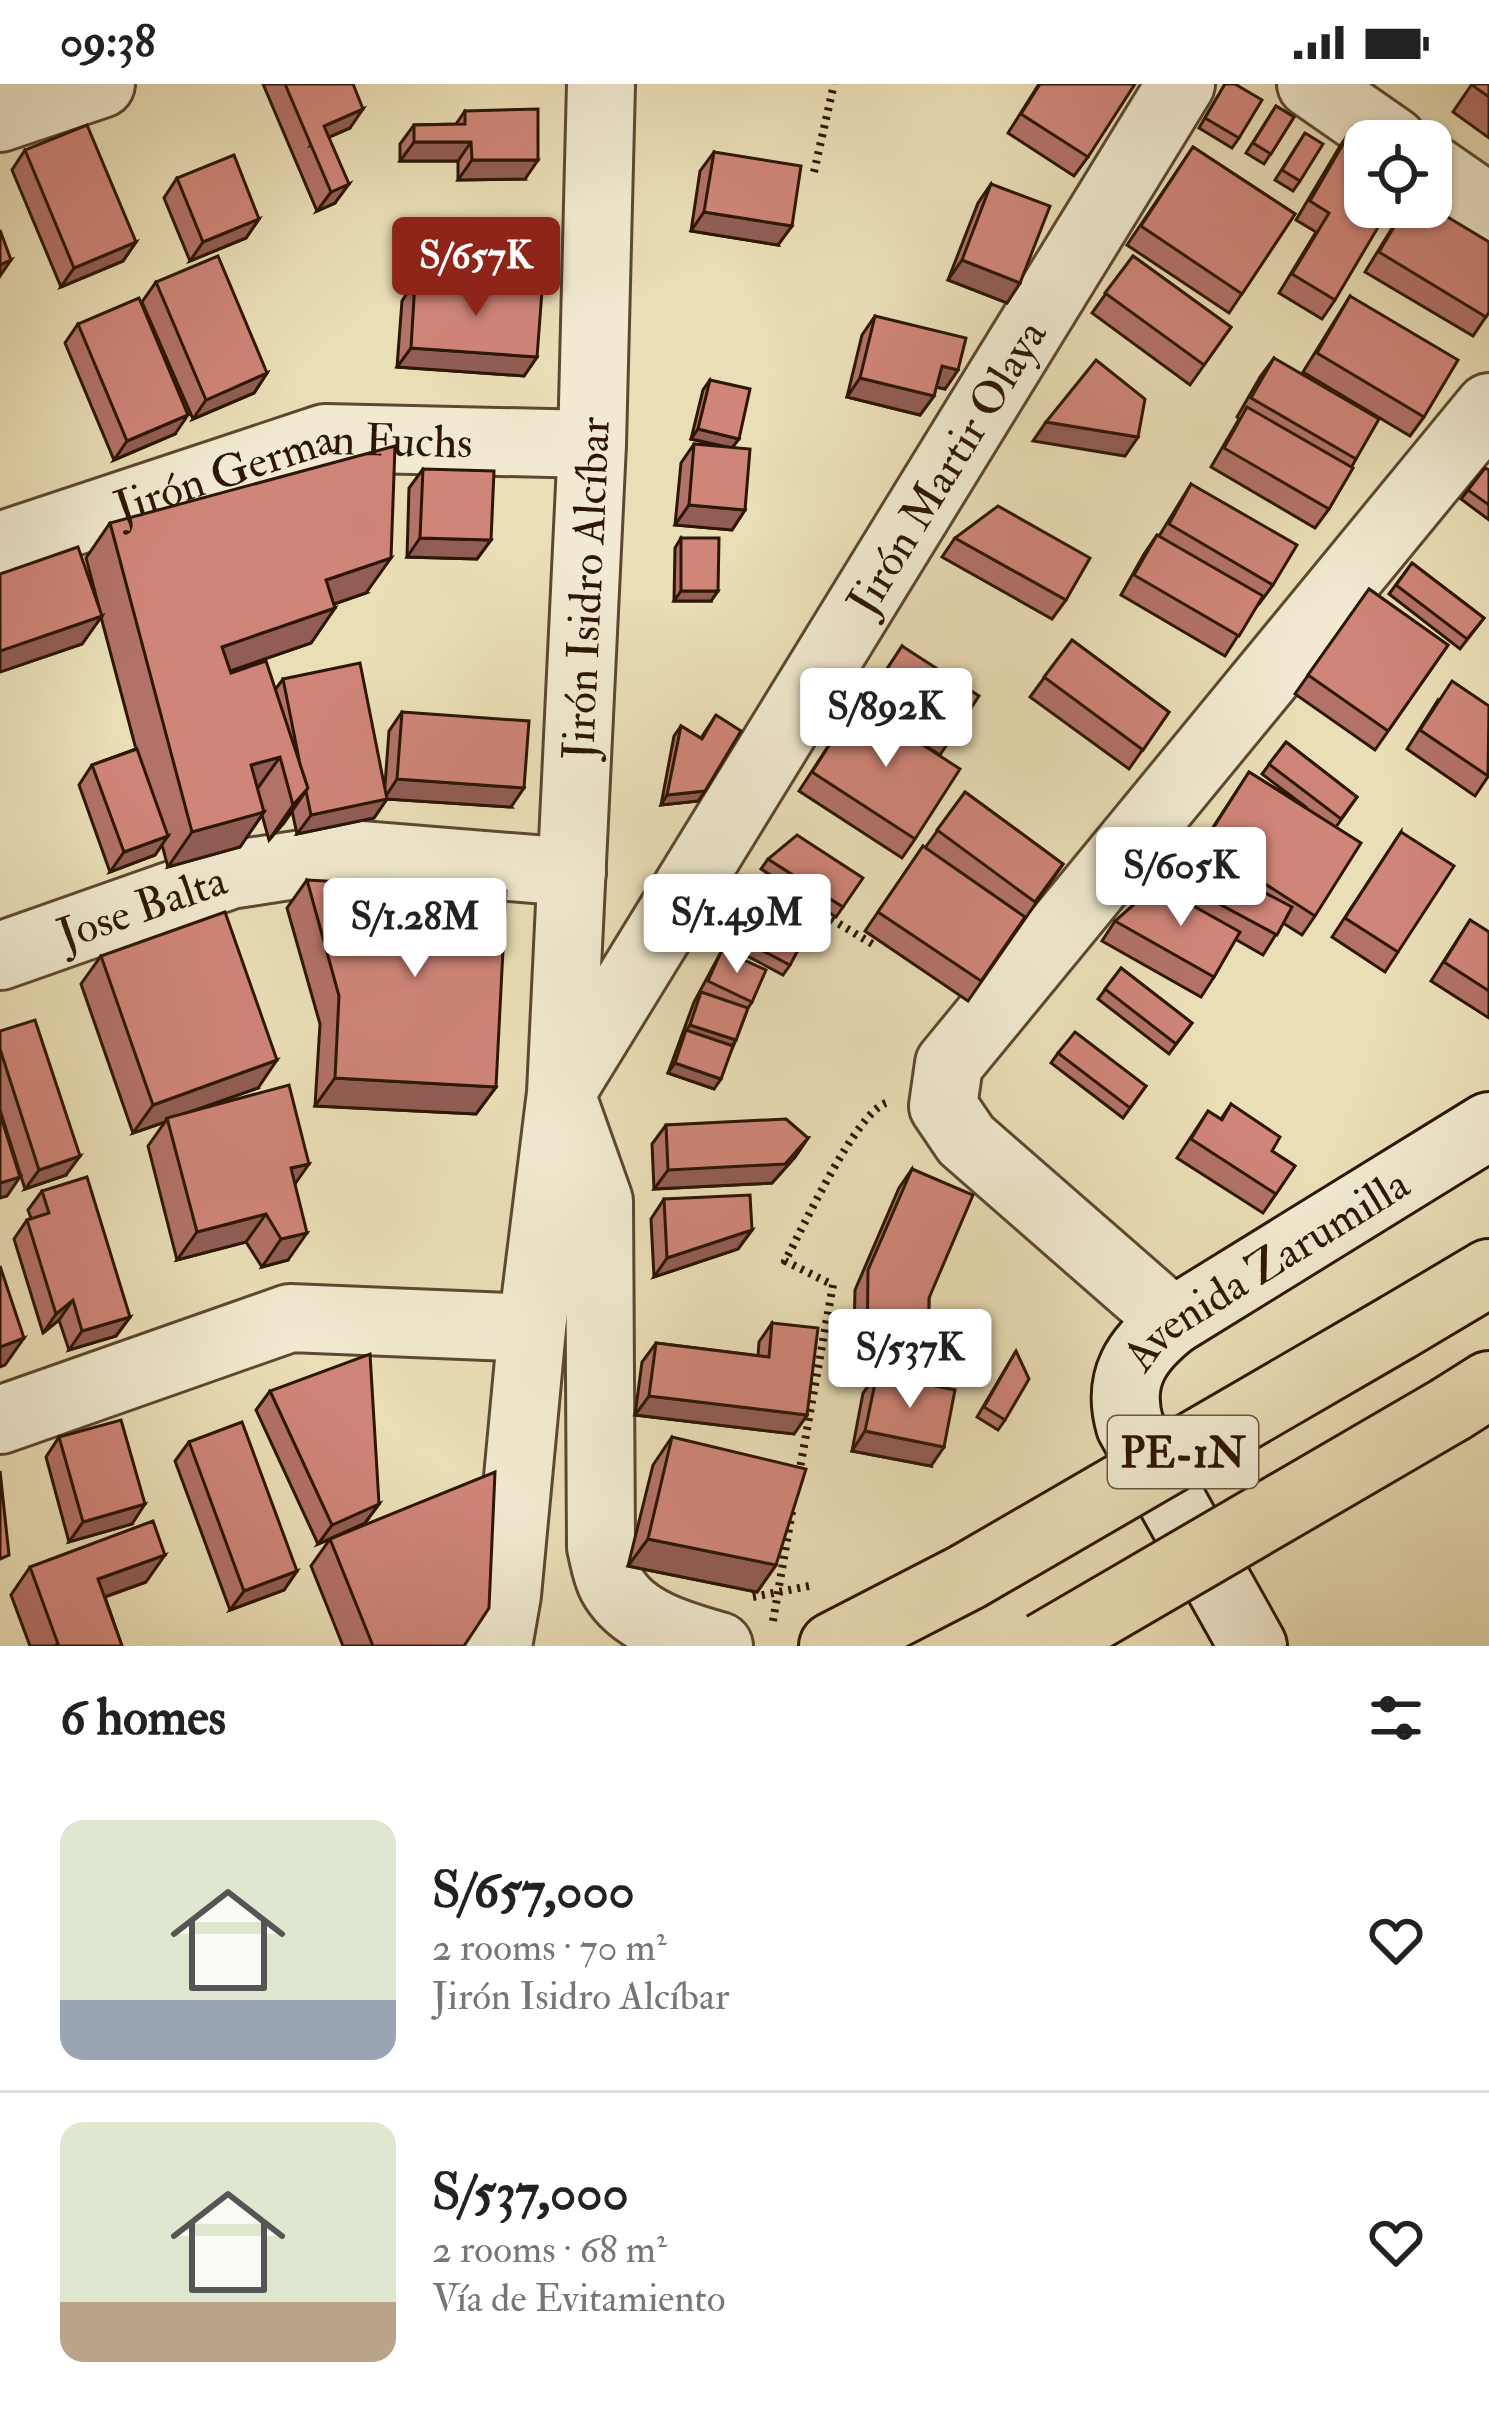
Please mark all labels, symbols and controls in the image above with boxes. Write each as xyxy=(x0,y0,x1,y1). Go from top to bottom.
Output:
text: 09:38 xyxy=(60,14,156,70)
map controls xyxy=(1344,120,1452,228)
button: locate xyxy=(1344,120,1452,228)
pin: S/657K xyxy=(378,217,574,319)
text: S/657K xyxy=(419,231,533,280)
street label: Jirón Martir Olaya xyxy=(834,310,1060,628)
street label: Jirón German Fuchs xyxy=(106,411,473,537)
street label: Jirón Isidro Alcíbar xyxy=(551,416,623,763)
pin: S/892K xyxy=(788,668,984,770)
text: S/892K xyxy=(827,682,945,731)
pin: S/605K xyxy=(1083,827,1279,929)
text: S/605K xyxy=(1123,841,1239,890)
street label: Jose Balta xyxy=(48,852,235,964)
pin: S/1.49M xyxy=(626,874,848,976)
pin: S/1.28M xyxy=(304,878,526,980)
text: S/1.49M xyxy=(671,888,803,937)
text: S/1.28M xyxy=(350,892,480,941)
street label: Avenida Zarumilla xyxy=(1110,1156,1420,1383)
pin: S/537K xyxy=(812,1309,1008,1411)
text: S/537K xyxy=(855,1323,965,1372)
road number: PE-1N xyxy=(1108,1416,1258,1488)
icon: filters xyxy=(1363,1685,1429,1751)
text: 6 homes xyxy=(60,1686,226,1750)
text: S/657,000 xyxy=(432,1859,635,1923)
icon: home xyxy=(156,1868,300,2012)
icon: heart xyxy=(1363,1907,1429,1973)
text: 2 rooms · 70 m² xyxy=(432,1923,667,1972)
text: Jirón Isidro Alcíbar xyxy=(432,1972,730,2021)
text: S/537,000 xyxy=(432,2161,629,2225)
icon: home xyxy=(156,2170,300,2314)
icon: heart xyxy=(1363,2209,1429,2275)
text: 2 rooms · 68 m² xyxy=(432,2225,667,2274)
text: Vía de Evitamiento xyxy=(432,2274,726,2323)

